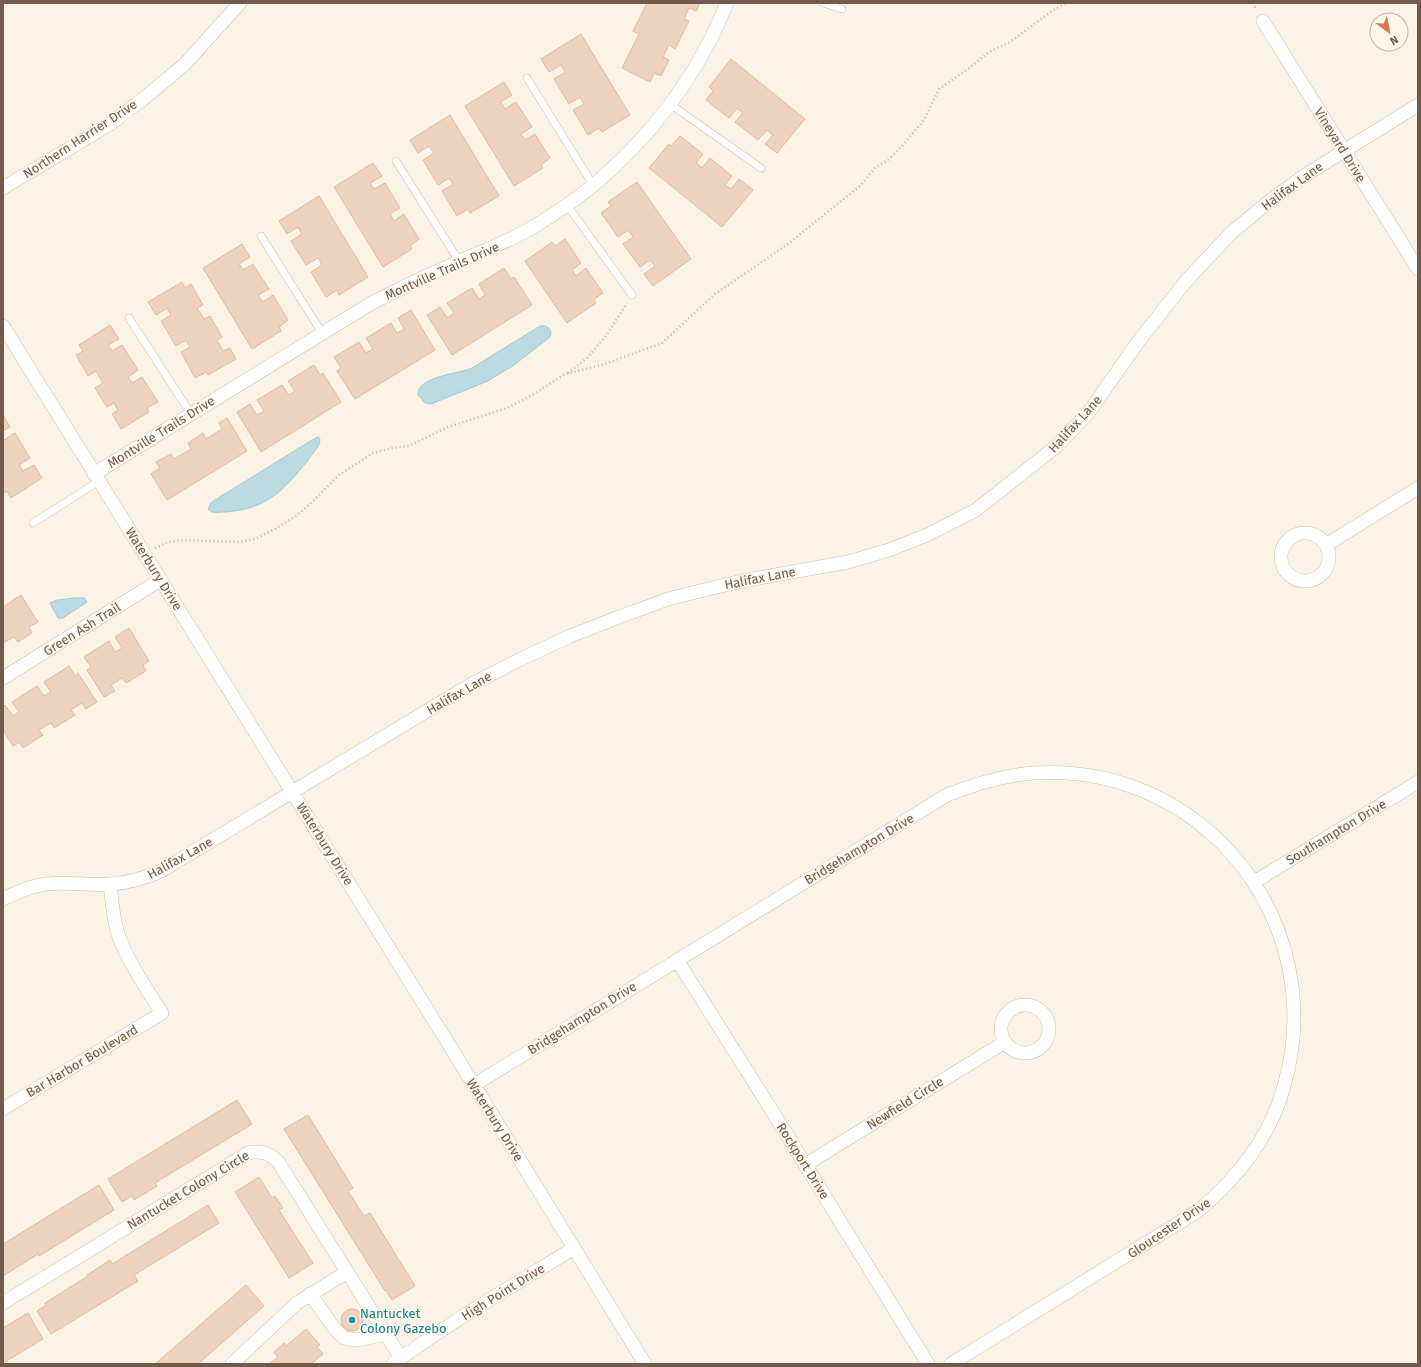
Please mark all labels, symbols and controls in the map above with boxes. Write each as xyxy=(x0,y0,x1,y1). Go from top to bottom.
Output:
north arrow xyxy=(1369,12,1409,52)
text: N xyxy=(1387,33,1401,48)
street label: Northern Harrier Drive xyxy=(20,97,140,181)
street label: Vineyard Drive xyxy=(1311,105,1369,185)
street label: Halifax Lane xyxy=(1258,159,1326,213)
street label: Montville Trails Drive xyxy=(383,239,501,303)
street label: Halifax Lane xyxy=(1045,392,1105,456)
street label: Montville Trails Drive xyxy=(105,393,217,471)
street label: Waterbury Drive xyxy=(123,525,185,613)
street label: Halifax Lane xyxy=(723,564,797,592)
street label: Green Ash Trail xyxy=(41,599,123,659)
street label: Halifax Lane xyxy=(424,668,494,718)
street label: Southampton Drive xyxy=(1283,796,1389,868)
street label: Waterbury Drive xyxy=(294,800,356,888)
street label: Bridgehampton Drive xyxy=(801,810,917,888)
street label: Halifax Lane xyxy=(145,834,215,882)
street label: Bridgehampton Drive xyxy=(525,978,639,1058)
street label: Bar Harbor Boulevard xyxy=(23,1022,141,1100)
street label: Newfield Circle xyxy=(864,1073,946,1133)
street label: Waterbury Drive xyxy=(464,1076,526,1164)
street label: Rockport Drive xyxy=(774,1120,832,1202)
street label: Nantucket Colony Circle xyxy=(124,1148,252,1232)
street label: Gloucester Drive xyxy=(1125,1195,1213,1261)
street label: High Point Drive xyxy=(459,1260,547,1324)
place label: Nantucket Colony Gazebo xyxy=(360,1306,447,1336)
marker: Nantucket Colony Gazebo xyxy=(347,1315,357,1325)

